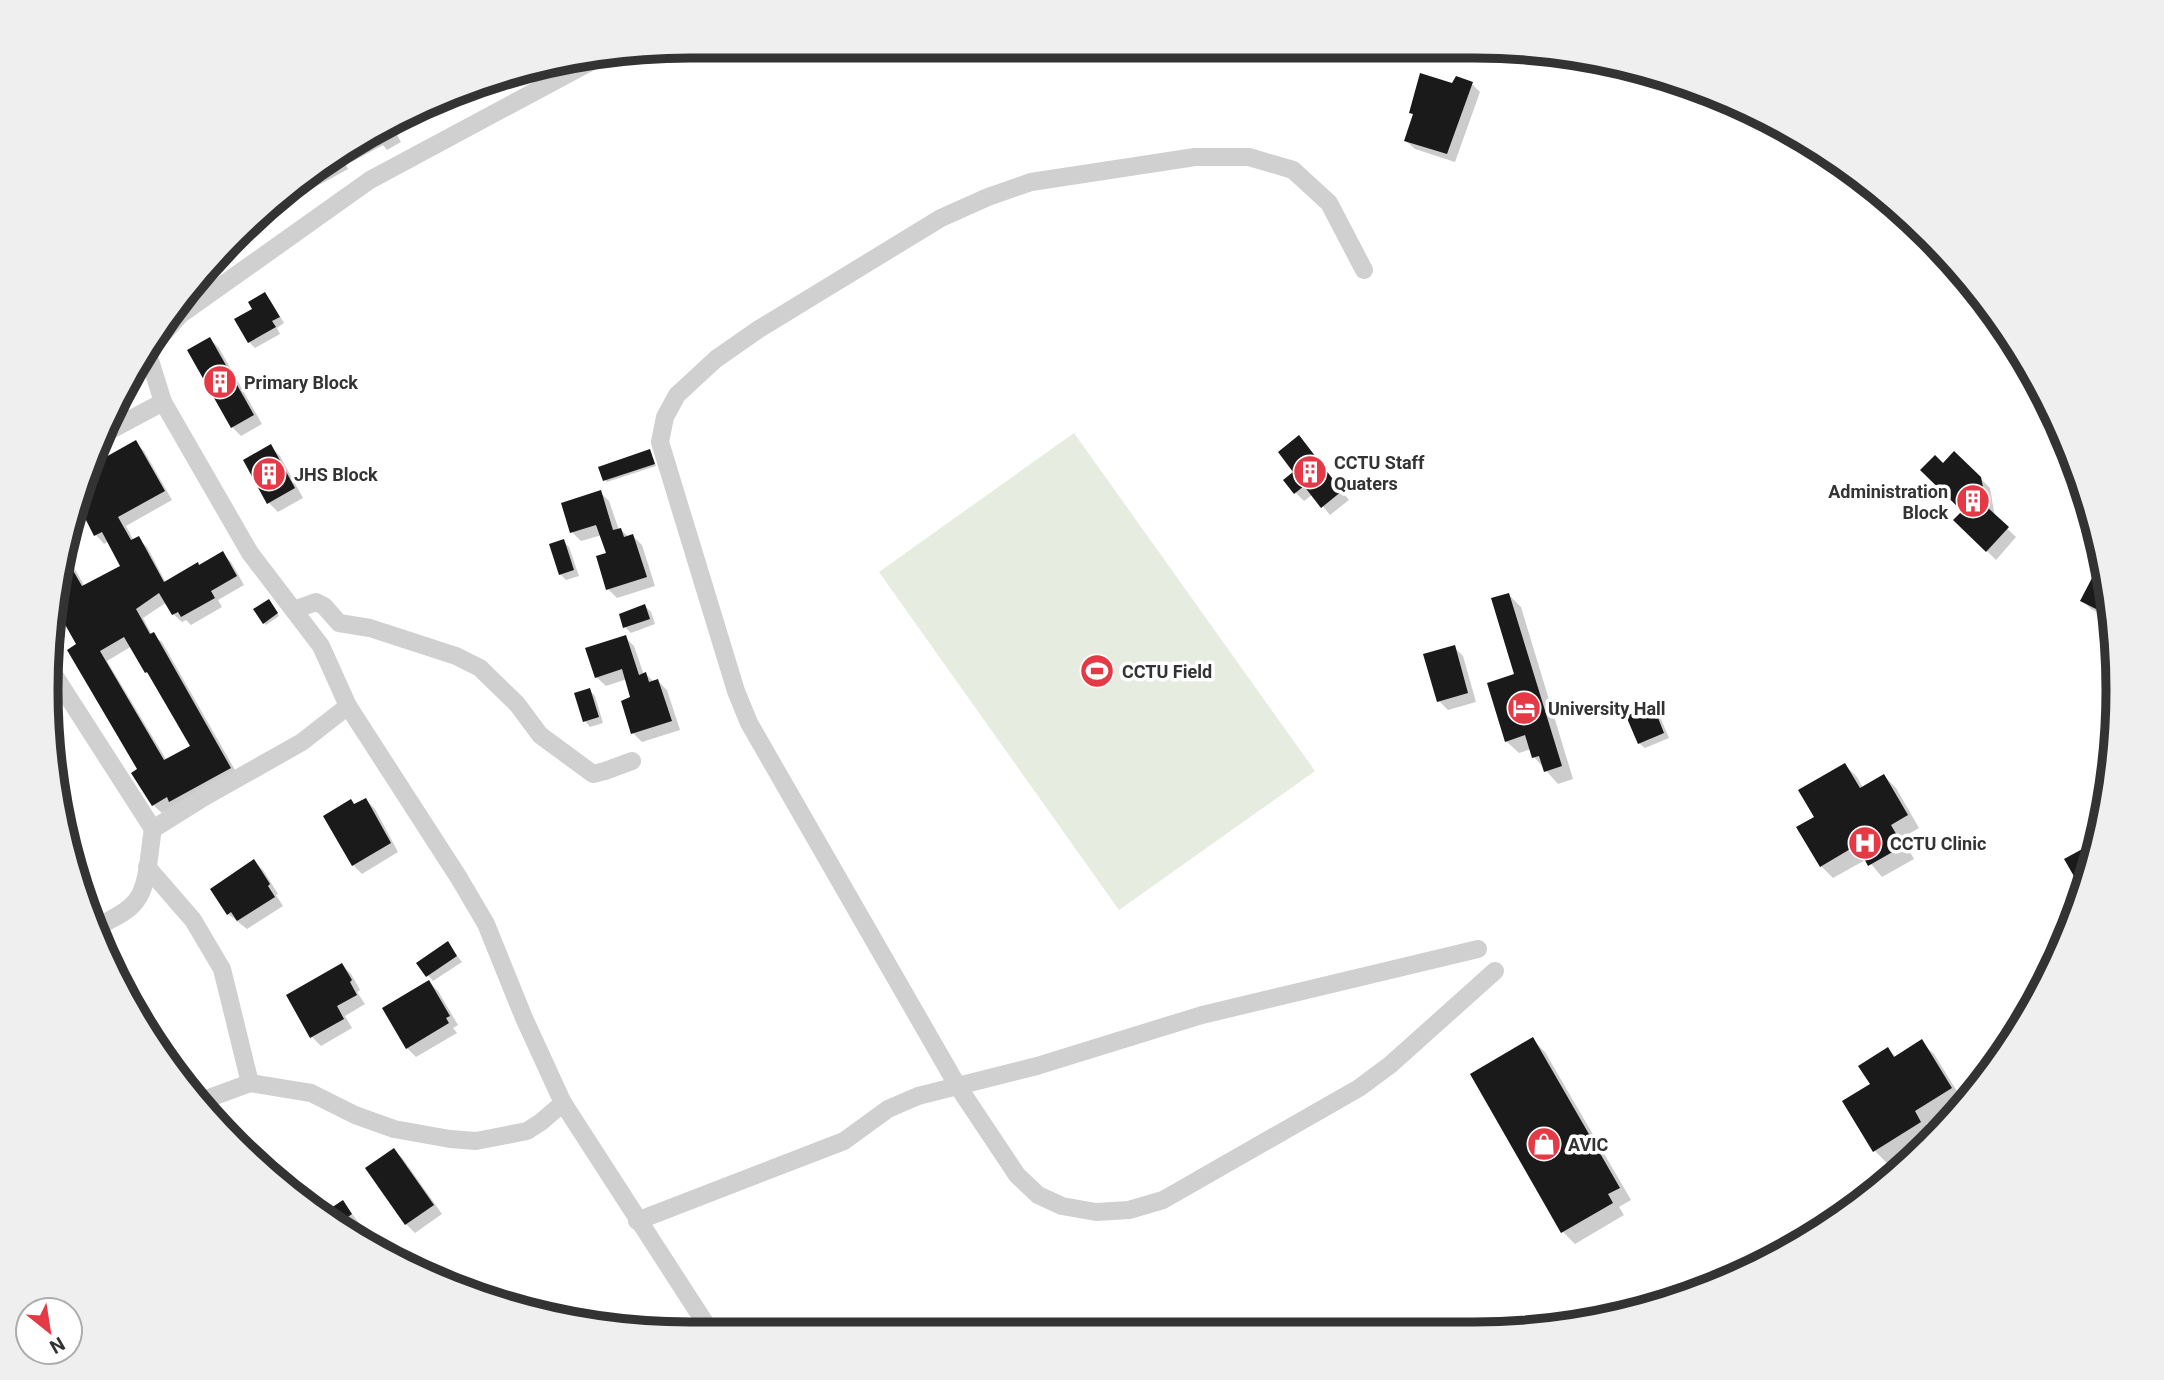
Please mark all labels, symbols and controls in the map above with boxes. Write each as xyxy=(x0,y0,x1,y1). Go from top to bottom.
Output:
building icon: Primary Block xyxy=(201,363,239,401)
place label: Primary Block xyxy=(244,372,358,393)
place label: CCTU Staff Quaters xyxy=(1334,452,1425,494)
building icon: CCTU Staff Quaters xyxy=(1291,453,1329,491)
building icon: JHS Block xyxy=(250,455,288,493)
place label: JHS Block xyxy=(294,464,378,485)
place label: Administration Block xyxy=(1828,481,1948,523)
building icon: Administration Block xyxy=(1954,482,1992,520)
sports icon: CCTU Field xyxy=(1078,652,1116,690)
place label: CCTU Field xyxy=(1122,661,1212,682)
hotel icon: University Hall xyxy=(1505,689,1543,727)
place label: University Hall xyxy=(1548,698,1666,719)
hospital icon: CCTU Clinic xyxy=(1846,824,1884,862)
place label: CCTU Clinic xyxy=(1890,833,1986,854)
shop icon: AVIC xyxy=(1525,1125,1563,1163)
place label: AVIC xyxy=(1568,1134,1608,1155)
north arrow xyxy=(14,1296,84,1366)
text: N xyxy=(46,1332,69,1359)

